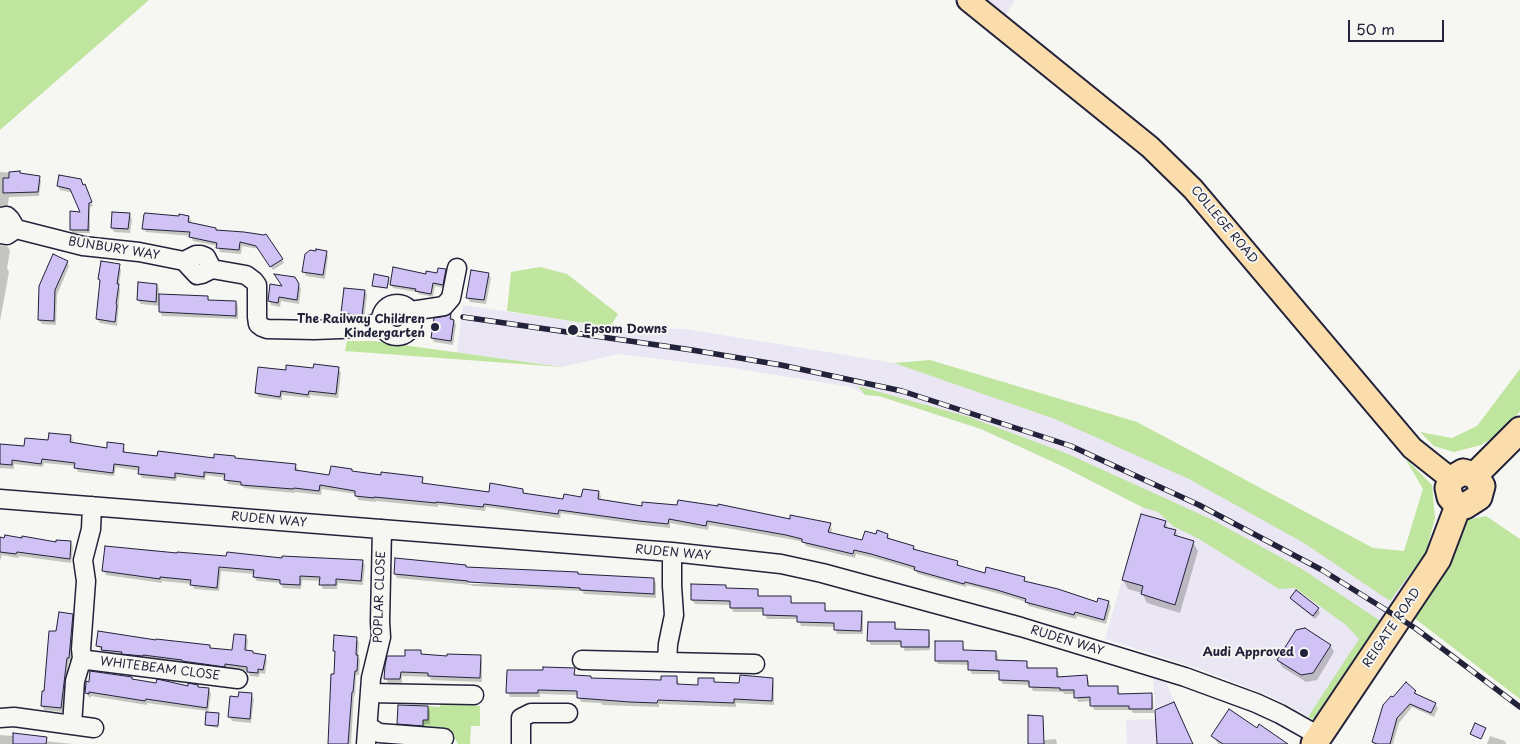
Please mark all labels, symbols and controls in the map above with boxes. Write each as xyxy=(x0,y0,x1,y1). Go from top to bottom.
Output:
scale bar xyxy=(1350,10,1446,42)
text: 50 m xyxy=(1356,17,1395,40)
street label: COLLEGE ROAD xyxy=(1187,183,1261,267)
street label: BUNBURY WAY xyxy=(67,235,161,263)
place label: The Railway Children Kindergarten xyxy=(297,313,425,341)
marker: The Railway Children Kindergarten xyxy=(429,321,441,333)
marker: Epsom Downs xyxy=(566,323,580,337)
place label: Epsom Downs xyxy=(584,323,667,337)
street label: RUDEN WAY xyxy=(231,510,307,530)
street label: RUDEN WAY xyxy=(635,543,711,563)
street label: POPLAR CLOSE xyxy=(371,551,389,643)
street label: REIGATE ROAD xyxy=(1360,586,1424,670)
street label: RUDEN WAY xyxy=(1029,623,1105,659)
place label: Audi Approved xyxy=(1203,646,1294,660)
marker: Audi Approved xyxy=(1298,647,1310,659)
street label: WHITEBEAM CLOSE xyxy=(99,654,221,684)

